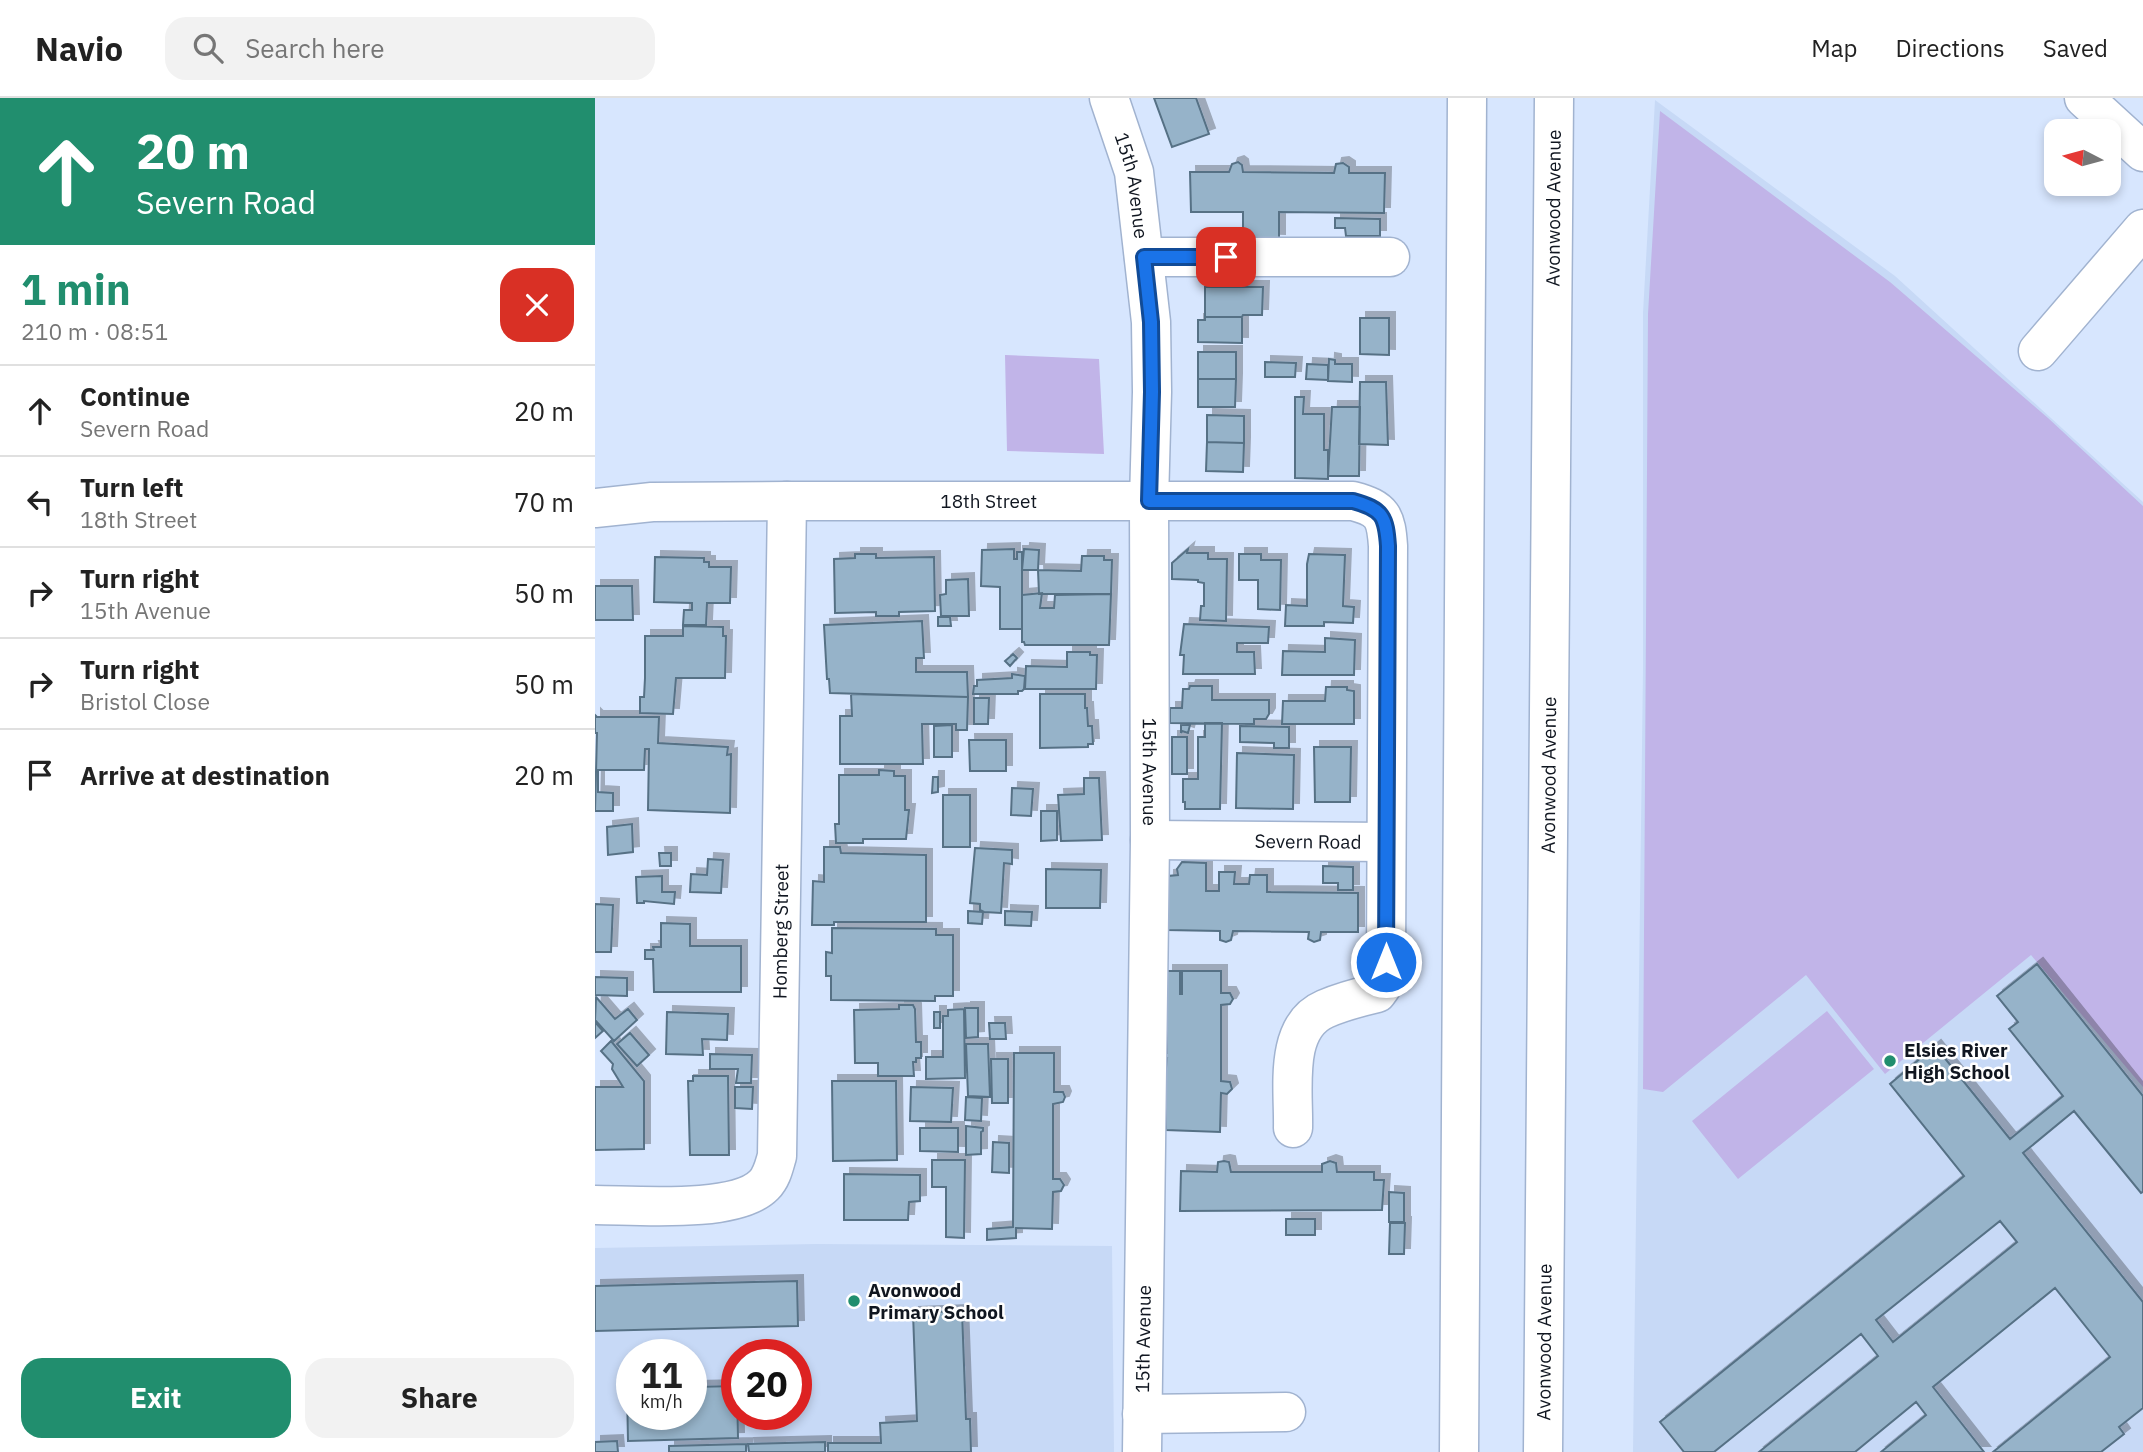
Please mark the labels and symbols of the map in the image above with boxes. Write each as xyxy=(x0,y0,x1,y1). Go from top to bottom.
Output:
north arrow xyxy=(2044,119,2121,196)
street label: 15th Avenue xyxy=(1109,129,1153,240)
street label: Avonwood Avenue xyxy=(1540,129,1566,287)
pin xyxy=(1196,227,1256,287)
street label: 18th Street xyxy=(940,489,1037,513)
street label: Avonwood Avenue xyxy=(1536,696,1561,854)
street label: 15th Avenue xyxy=(1138,718,1162,826)
street label: Severn Road xyxy=(1254,829,1362,854)
street label: Homberg Street xyxy=(767,864,793,999)
position arrow xyxy=(1349,925,1423,999)
place label: Elsies River High School xyxy=(1904,1038,2010,1084)
marker: Elsies River High School xyxy=(1882,1053,1898,1069)
street label: Avonwood Avenue xyxy=(1531,1263,1557,1421)
place label: Avonwood Primary School xyxy=(868,1278,1004,1324)
street label: 15th Avenue xyxy=(1130,1285,1156,1393)
marker: Avonwood Primary School xyxy=(846,1293,862,1309)
speed limit sign: 20 xyxy=(721,1339,812,1430)

